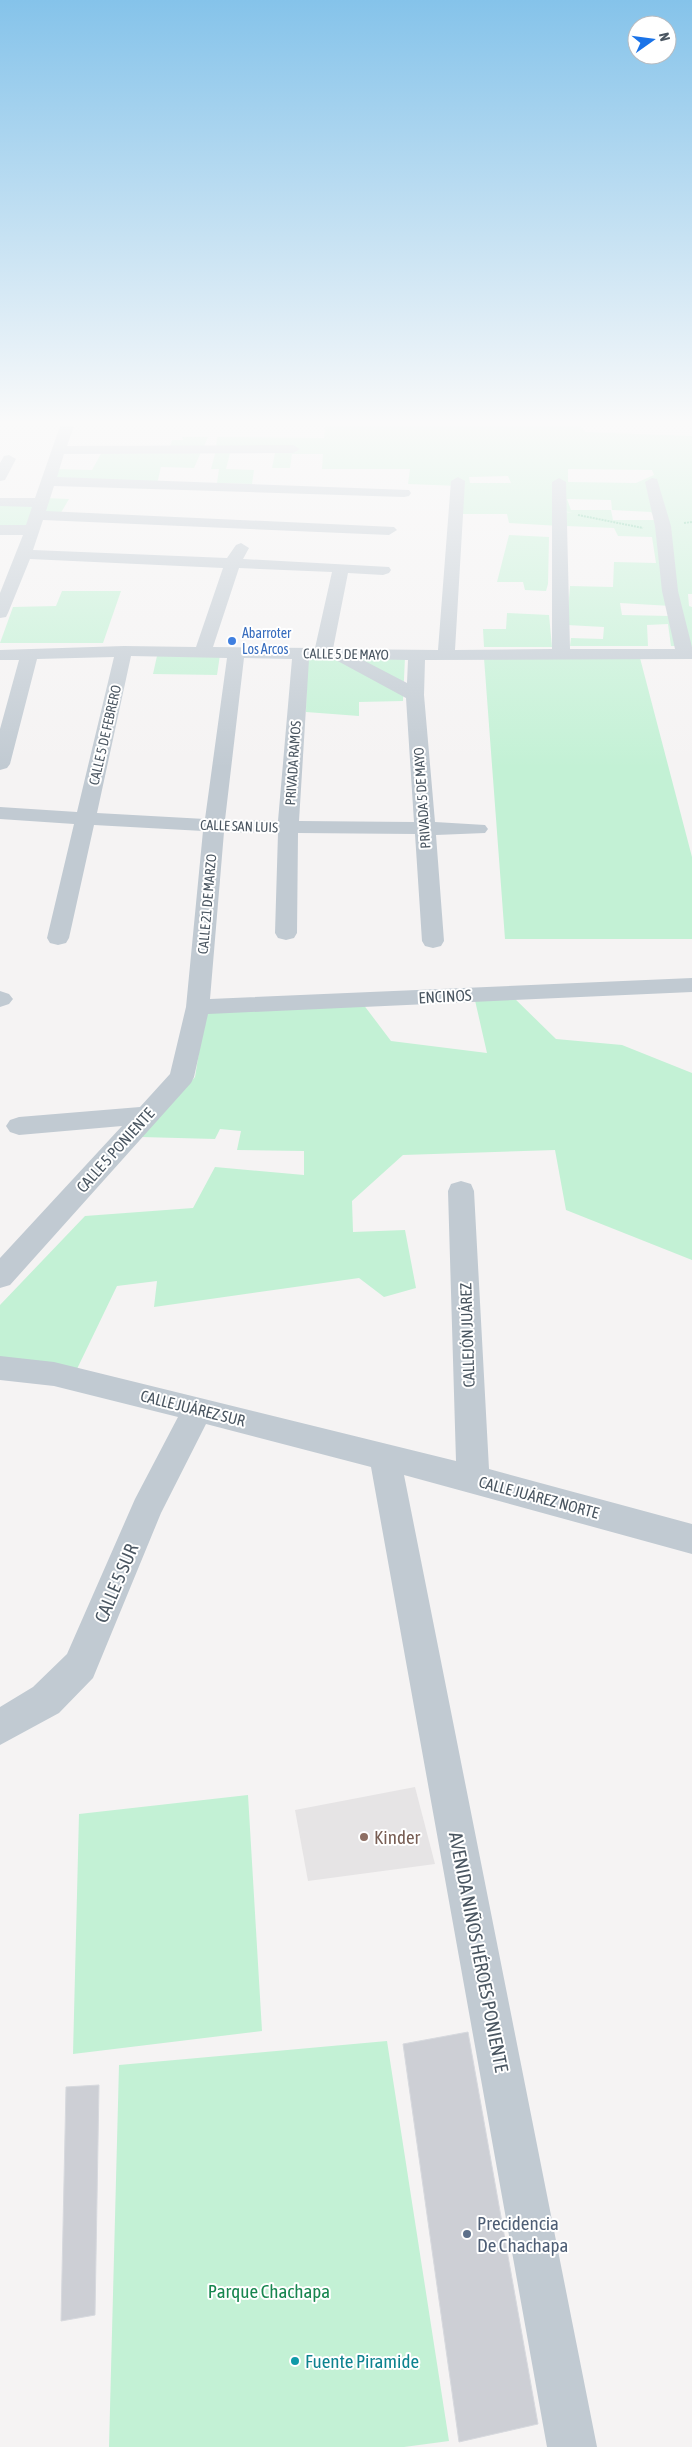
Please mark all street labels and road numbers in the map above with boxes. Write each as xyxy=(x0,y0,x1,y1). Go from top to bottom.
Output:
street label: CALLE 5 DE MAYO xyxy=(303,645,389,663)
street label: CALLE 5 DE FEBRERO xyxy=(86,683,124,787)
street label: PRIVADA RAMOS xyxy=(282,720,304,806)
street label: PRIVADA 5 DE MAYO xyxy=(410,747,434,849)
street label: CALLE SAN LUIS xyxy=(200,817,278,835)
street label: CALLE 21 DE MARZO xyxy=(195,853,219,955)
street label: ENCINOS xyxy=(418,986,472,1006)
street label: CALLE 5 PONIENTE xyxy=(73,1104,158,1196)
street label: CALLEJÓN JUÁREZ xyxy=(456,1282,478,1388)
street label: CALLE JUÁREZ SUR xyxy=(139,1386,247,1430)
street label: CALLE JUÁREZ NORTE xyxy=(477,1472,601,1522)
street label: CALLE 5 SUR xyxy=(90,1540,143,1626)
street label: AVENIDA NIÑOS HÉROES PONIENTE xyxy=(445,1830,513,2074)

